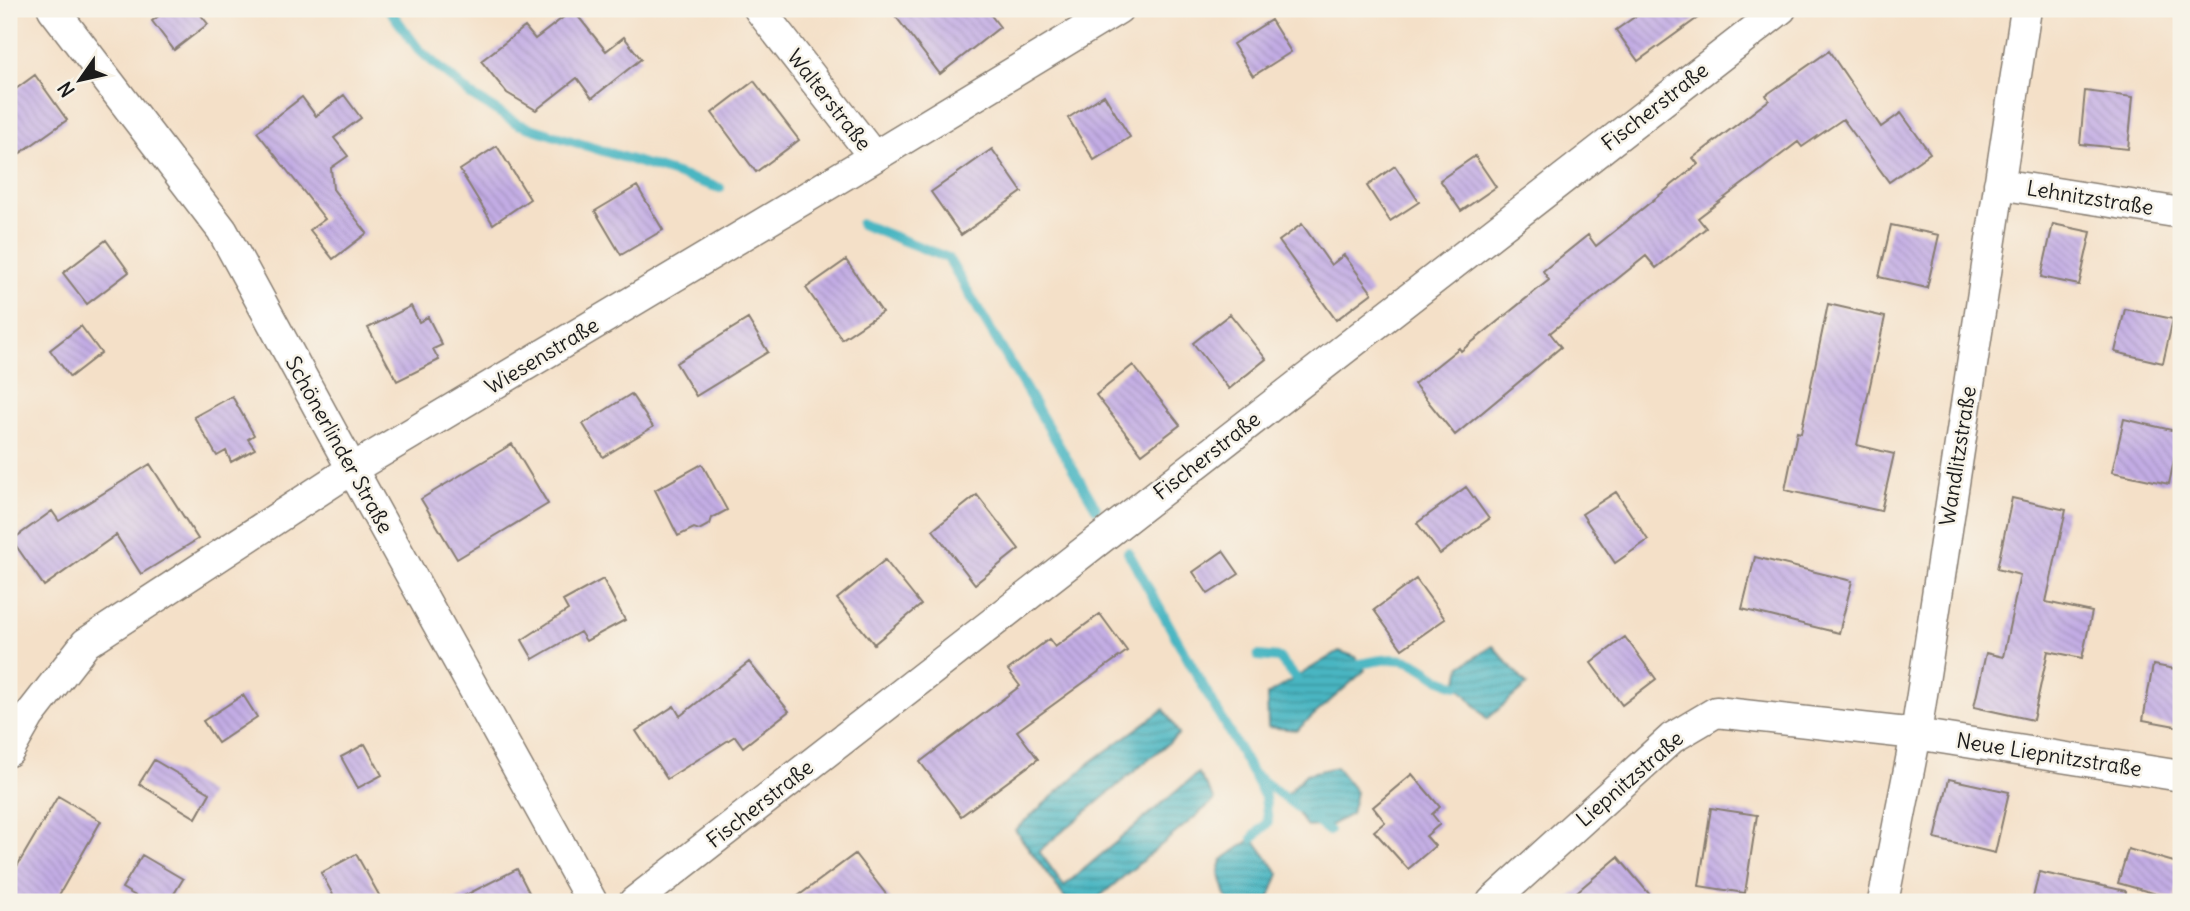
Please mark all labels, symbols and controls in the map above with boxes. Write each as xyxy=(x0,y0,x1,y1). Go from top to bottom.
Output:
street label: Walterstraße xyxy=(781,43,877,156)
north arrow xyxy=(46,46,116,116)
street label: Fischerstraße xyxy=(1596,56,1714,157)
text: N xyxy=(52,77,80,102)
street label: Lehnitzstraße xyxy=(2025,174,2155,221)
street label: Wiesenstraße xyxy=(480,311,603,400)
street label: Schönerlinder Straße xyxy=(280,351,399,538)
street label: Wandlitzstraße xyxy=(1933,384,1982,528)
street label: Fischerstraße xyxy=(1148,405,1266,506)
street label: Liepnitzstraße xyxy=(1571,725,1689,832)
street label: Neue Liepnitzstraße xyxy=(1954,727,2144,782)
street label: Fischerstraße xyxy=(701,753,819,854)

